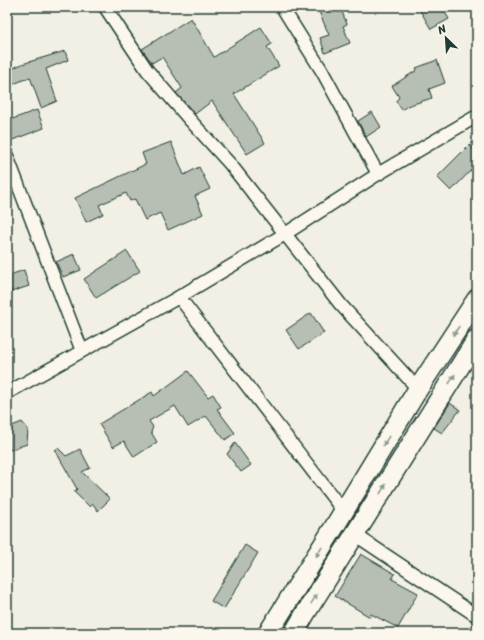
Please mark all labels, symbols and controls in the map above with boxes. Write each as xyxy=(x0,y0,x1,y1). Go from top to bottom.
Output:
north arrow xyxy=(426,18,466,58)
text: N xyxy=(434,19,450,40)
one-way arrow xyxy=(452,326,459,337)
one-way arrow xyxy=(448,373,455,385)
one-way arrow xyxy=(383,435,390,447)
one-way arrow xyxy=(379,483,386,495)
one-way arrow xyxy=(315,546,322,558)
one-way arrow xyxy=(310,594,318,604)

